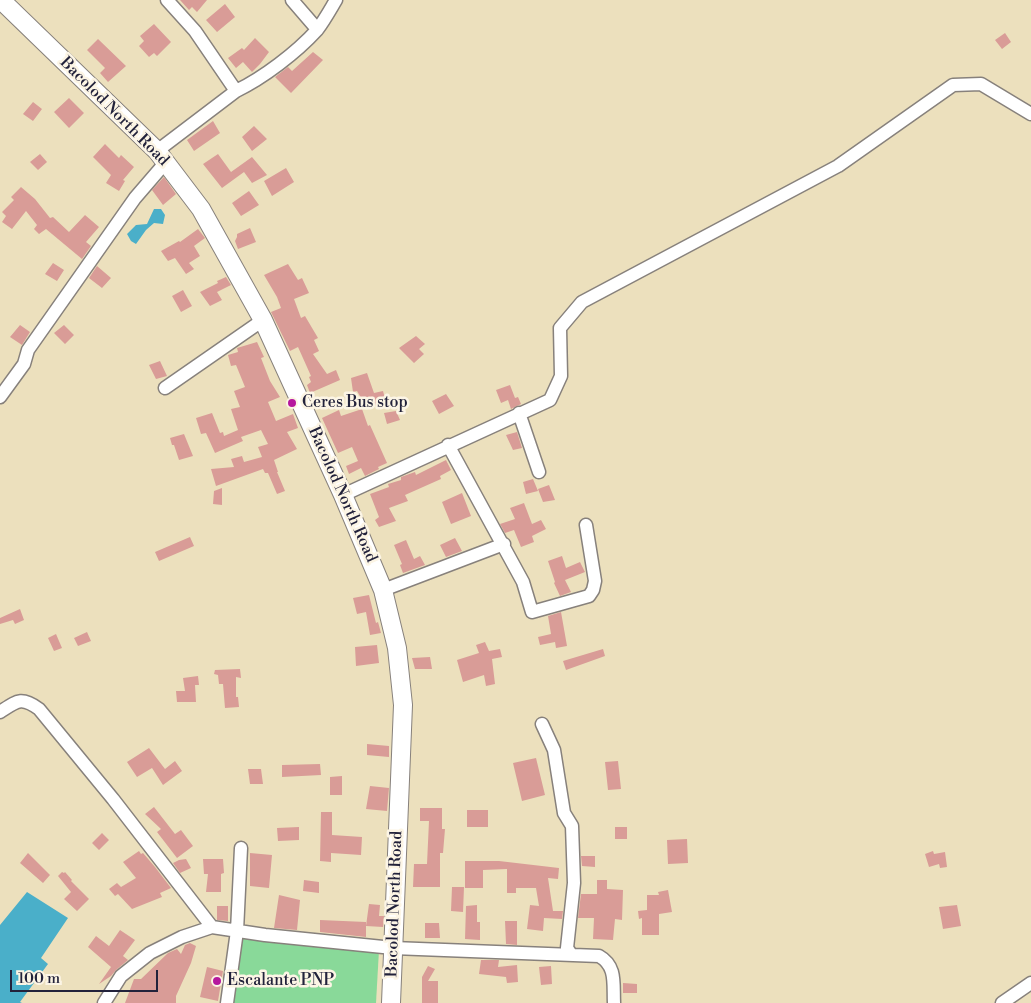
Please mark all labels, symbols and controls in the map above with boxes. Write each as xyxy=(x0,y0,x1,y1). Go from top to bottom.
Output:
street label: Bacolod North Road xyxy=(55,53,173,171)
place label: Ceres Bus stop xyxy=(302,393,408,413)
marker: Ceres Bus stop xyxy=(286,397,298,409)
street label: Bacolod North Road xyxy=(303,424,381,566)
street label: Bacolod North Road xyxy=(383,831,407,977)
scale bar xyxy=(12,960,160,992)
text: 100 m xyxy=(18,969,60,988)
place label: Escalante PNP xyxy=(227,971,334,991)
marker: Escalante PNP xyxy=(211,975,223,987)

